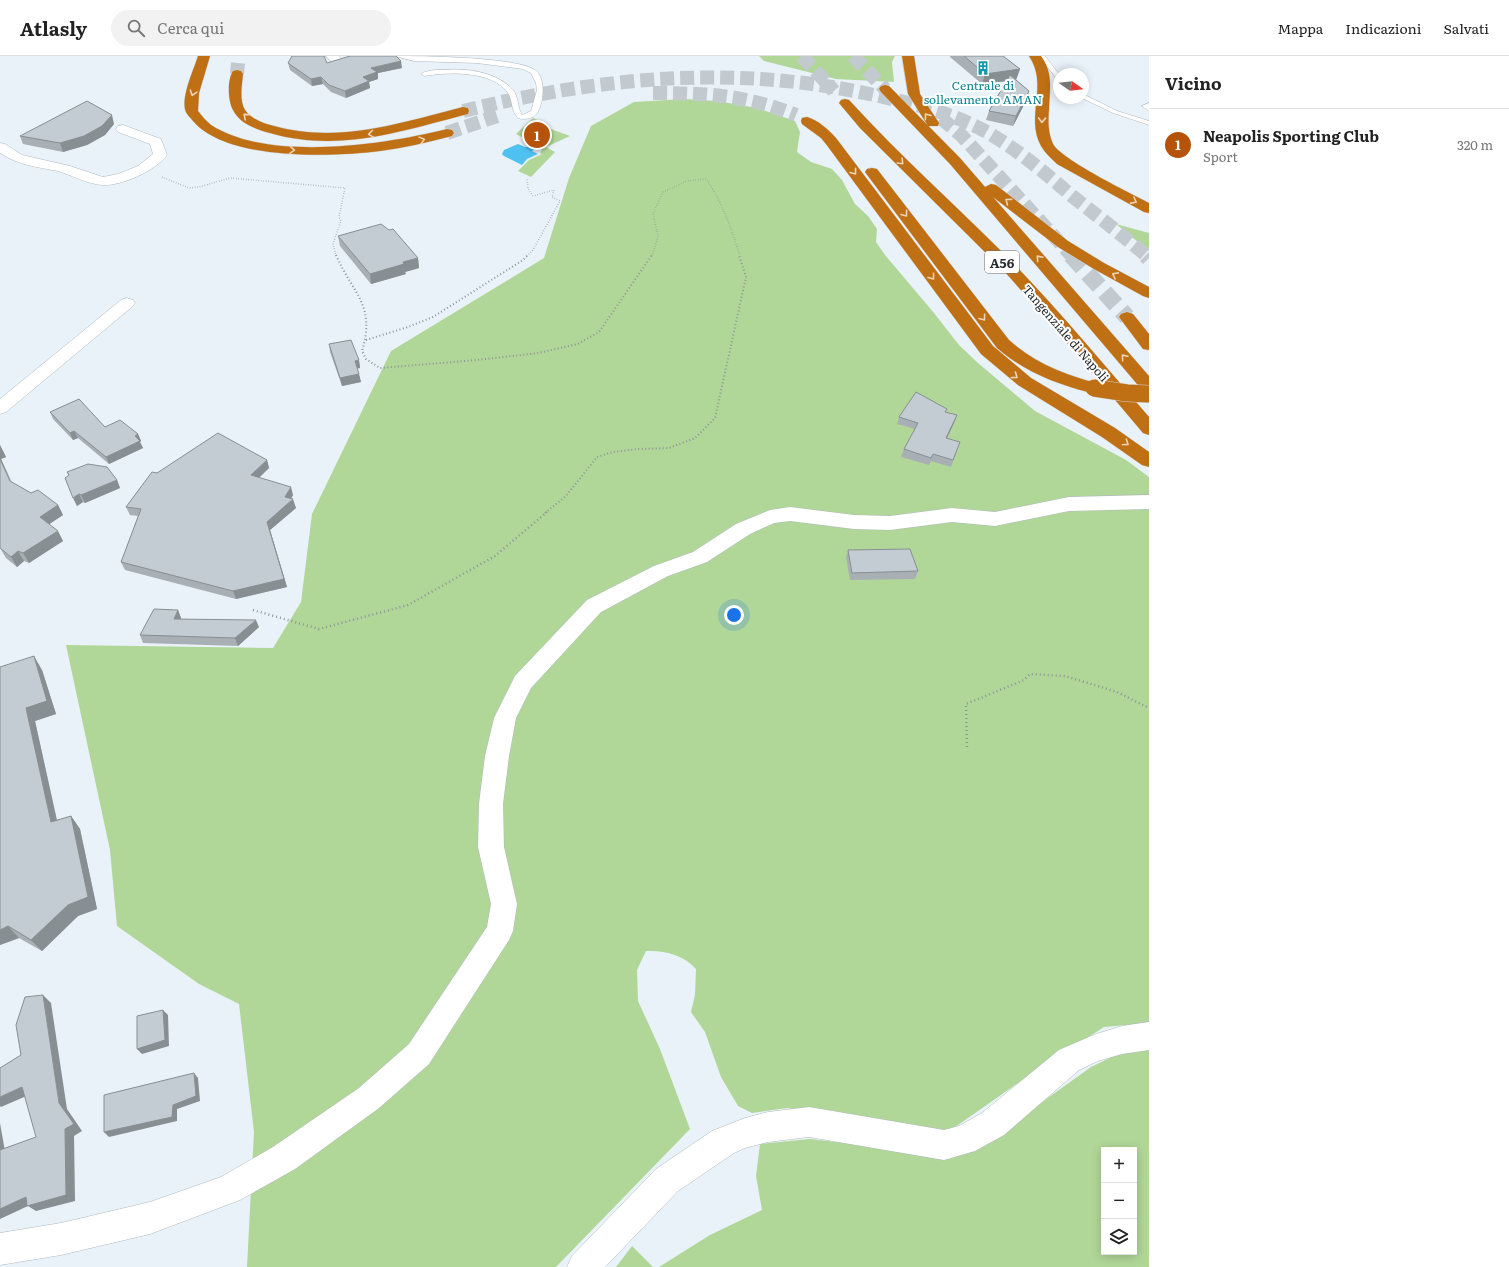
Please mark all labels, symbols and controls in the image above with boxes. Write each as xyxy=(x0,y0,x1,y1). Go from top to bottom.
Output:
search box xyxy=(111,10,391,46)
text: Atlasly xyxy=(20,14,87,42)
text: Cerca qui xyxy=(157,16,224,39)
icon: search xyxy=(125,17,147,39)
text: Mappa xyxy=(1277,18,1323,38)
text: Indicazioni xyxy=(1345,18,1421,38)
text: Salvati xyxy=(1443,18,1489,38)
building icon: Centrale di sollevamento AMAN xyxy=(975,60,991,76)
north arrow xyxy=(1053,68,1089,104)
text: Vicino xyxy=(1165,70,1222,95)
place label: Centrale di sollevamento AMAN xyxy=(924,76,1042,108)
one-way arrow xyxy=(189,90,198,97)
one-way arrow xyxy=(925,113,932,120)
one-way arrow xyxy=(243,114,250,121)
one-way arrow xyxy=(1038,117,1046,123)
pin: 1 xyxy=(524,120,550,150)
text: Neapolis Sporting Club xyxy=(1203,124,1379,147)
one-way arrow xyxy=(368,129,374,138)
text: 1 xyxy=(1175,135,1181,154)
text: 320 m xyxy=(1457,135,1493,154)
one-way arrow xyxy=(418,136,425,144)
one-way arrow xyxy=(289,145,295,154)
text: Sport xyxy=(1203,147,1238,166)
one-way arrow xyxy=(896,157,903,165)
one-way arrow xyxy=(849,168,856,175)
one-way arrow xyxy=(1129,196,1137,203)
one-way arrow xyxy=(1005,199,1012,206)
one-way arrow xyxy=(900,210,907,217)
road number: A56 xyxy=(985,251,1019,273)
one-way arrow xyxy=(1036,256,1043,263)
one-way arrow xyxy=(927,272,934,279)
one-way arrow xyxy=(1112,272,1119,279)
street label: Tangenziale di Napoli xyxy=(1019,281,1113,385)
one-way arrow xyxy=(978,314,986,321)
one-way arrow xyxy=(1121,354,1128,362)
one-way arrow xyxy=(1011,371,1018,379)
one-way arrow xyxy=(1122,438,1129,446)
your location xyxy=(724,605,744,625)
map controls xyxy=(1101,1147,1137,1255)
button: + xyxy=(1101,1147,1137,1183)
button: − xyxy=(1101,1183,1137,1219)
button: layers xyxy=(1101,1219,1137,1255)

